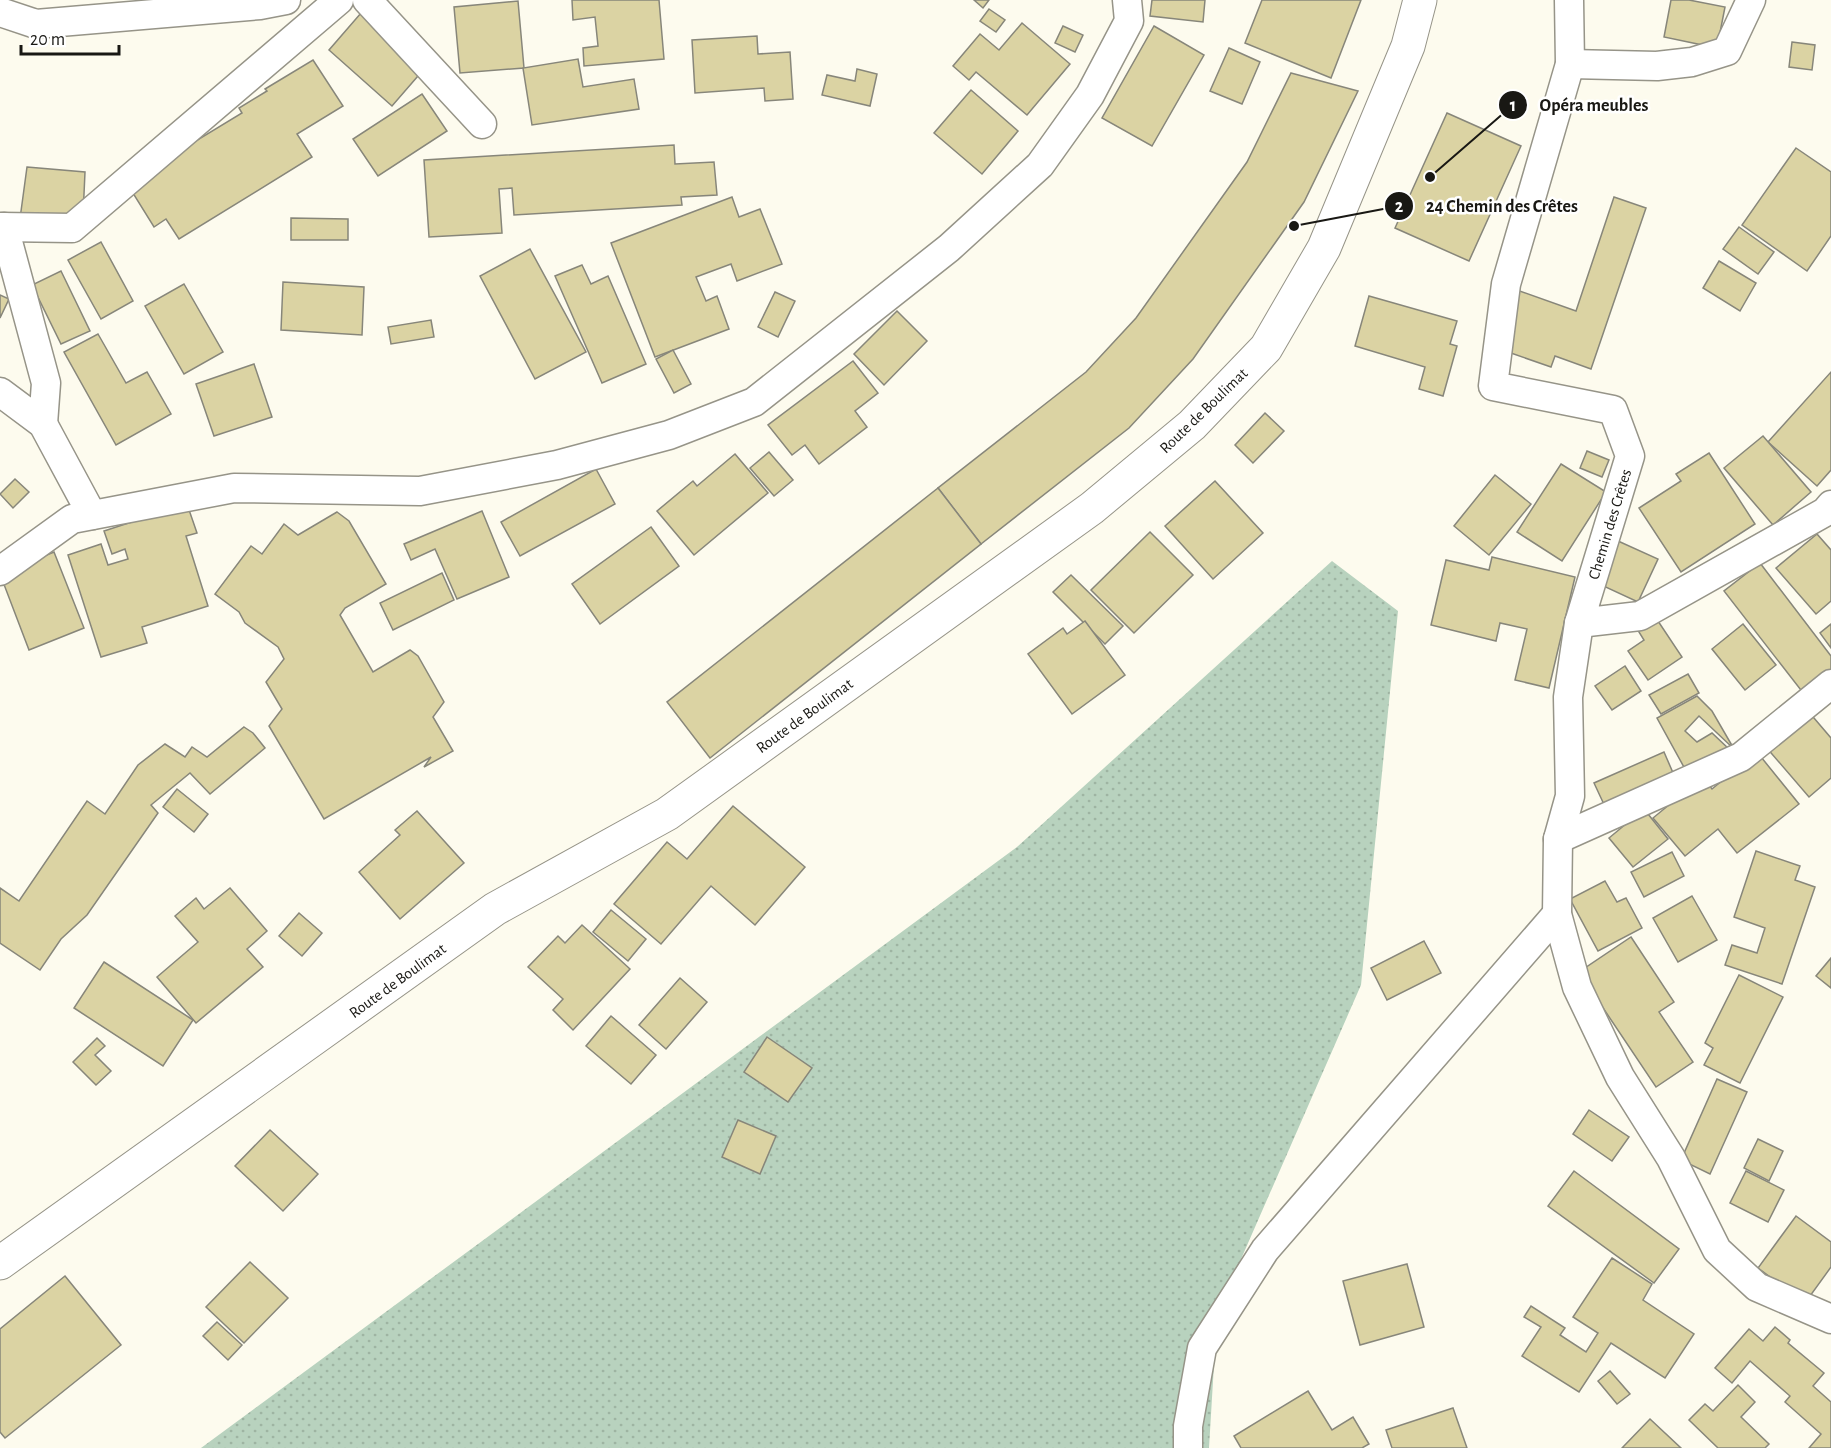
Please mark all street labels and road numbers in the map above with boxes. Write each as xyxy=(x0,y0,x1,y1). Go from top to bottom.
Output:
street label: Route de Boulimat xyxy=(1157,365,1251,456)
street label: Chemin des Crêtes xyxy=(1586,467,1634,581)
street label: Route de Boulimat xyxy=(753,676,856,756)
street label: Route de Boulimat xyxy=(346,941,449,1021)

